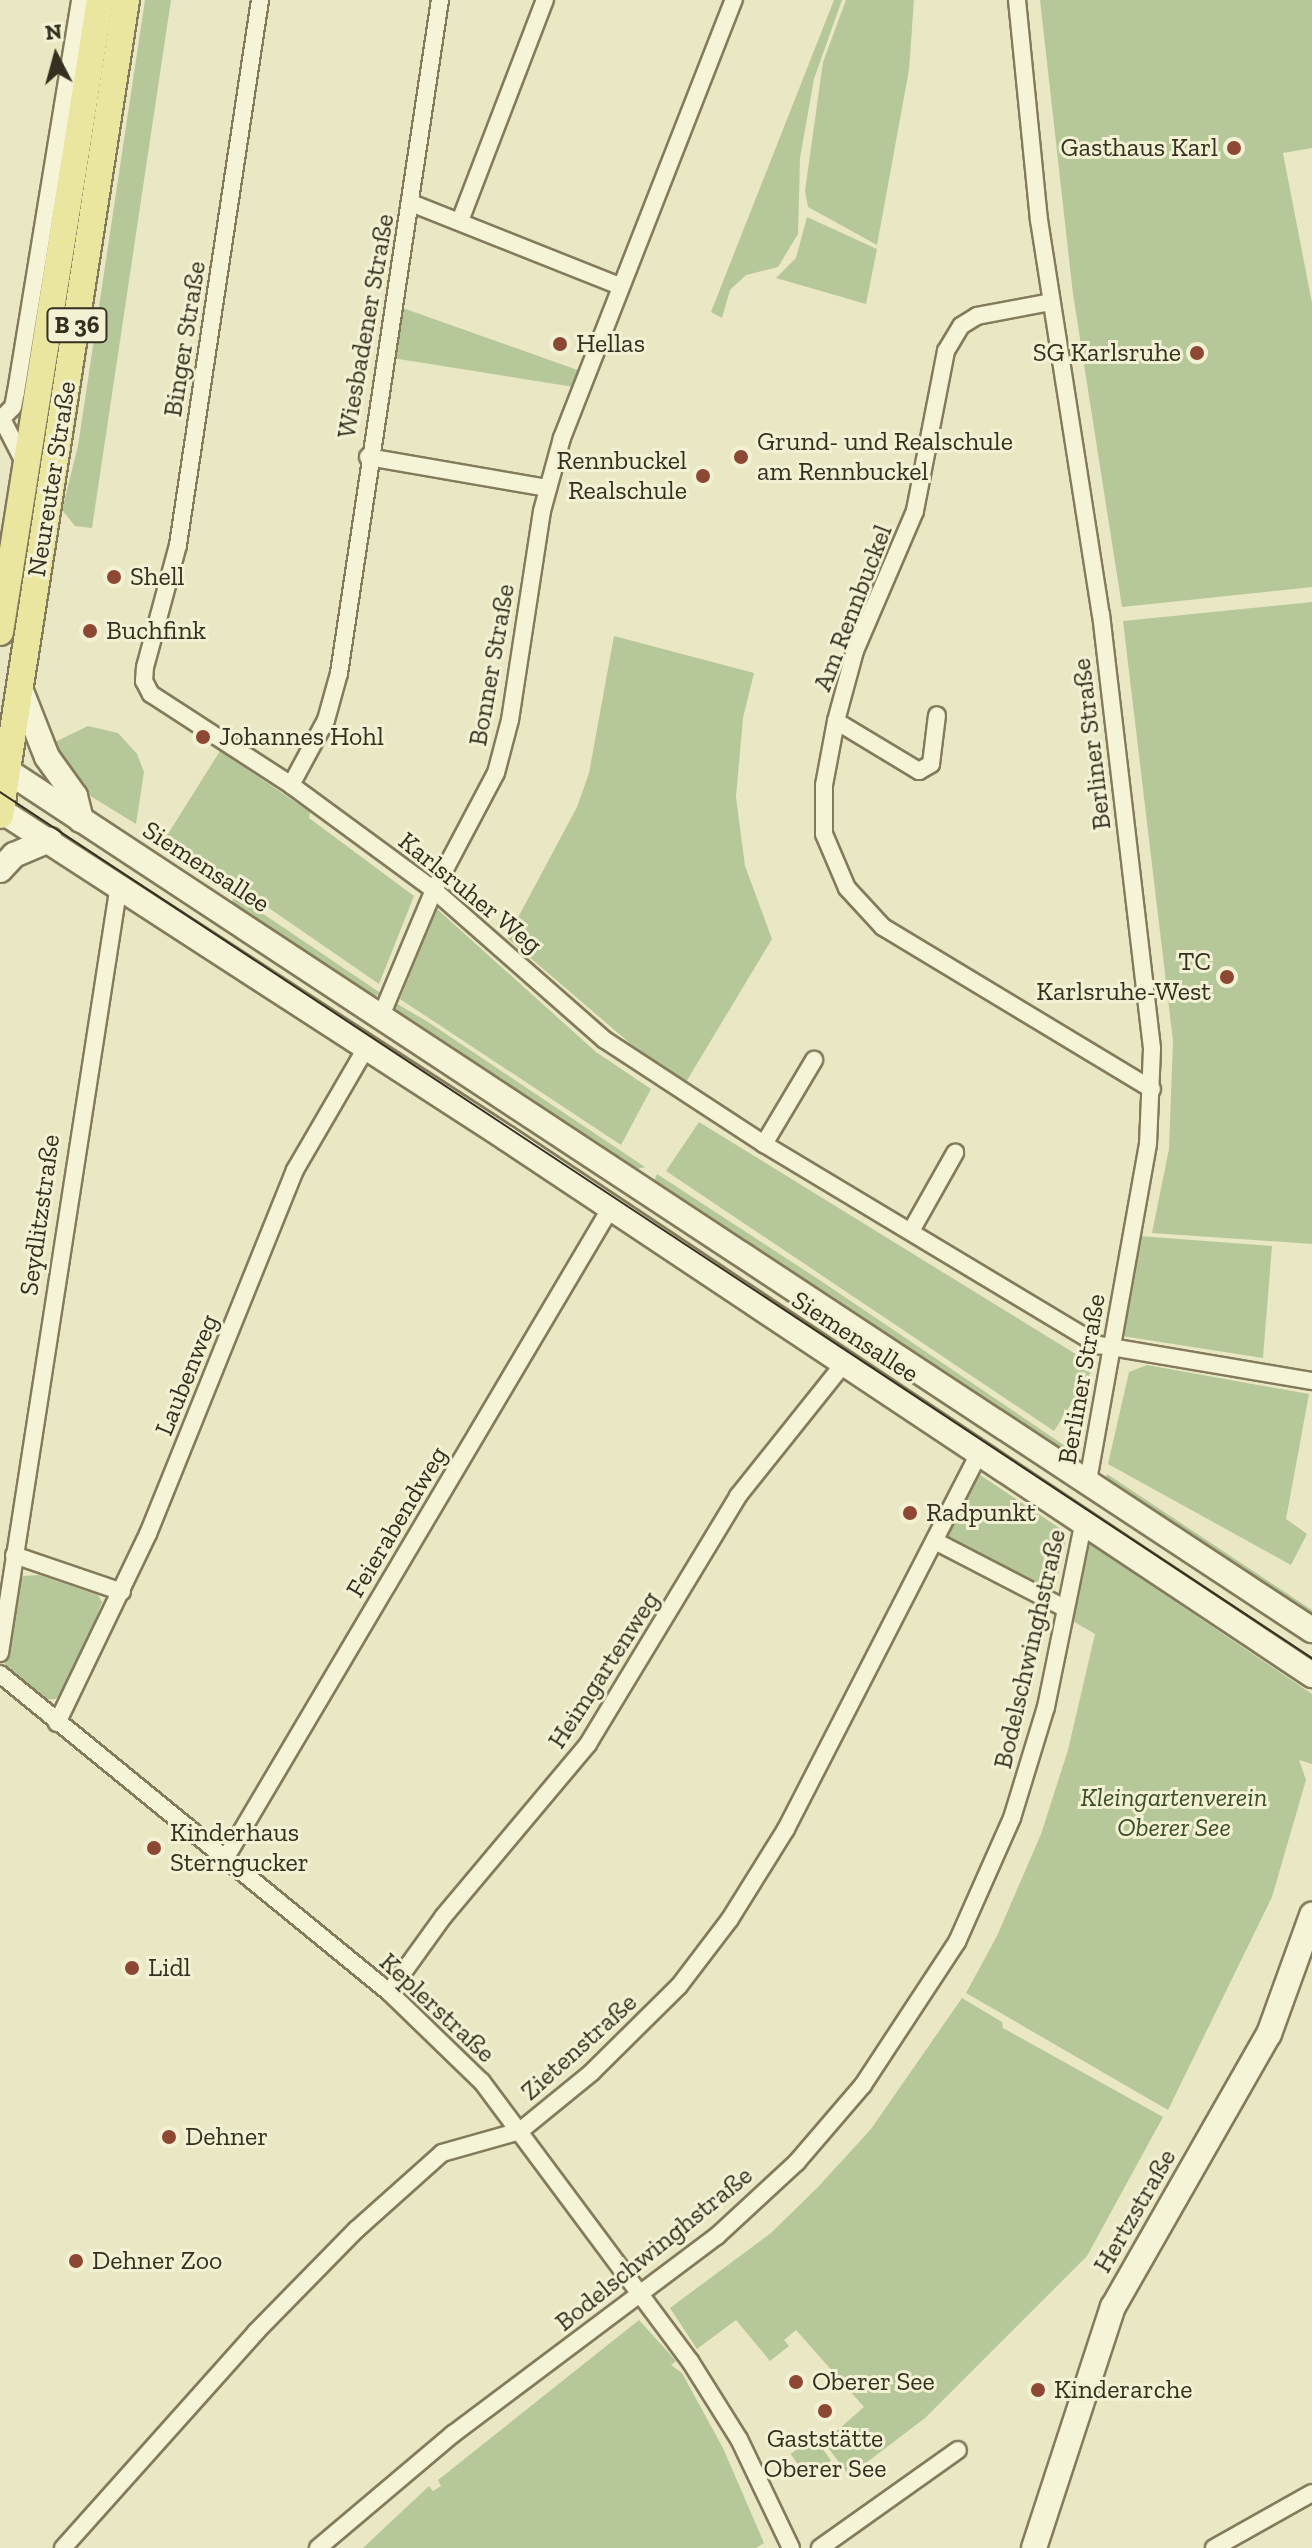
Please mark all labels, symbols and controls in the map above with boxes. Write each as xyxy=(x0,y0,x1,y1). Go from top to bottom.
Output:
north arrow xyxy=(16,16,96,96)
text: N xyxy=(44,17,63,46)
place label: Gasthaus Karl xyxy=(1061,132,1218,164)
marker: Gasthaus Karl xyxy=(1225,139,1243,157)
street label: Wiesbadener Straße xyxy=(331,211,401,441)
street label: Binger Straße xyxy=(157,259,213,419)
road number: B 36 xyxy=(45,305,109,345)
place label: Hellas xyxy=(576,328,645,360)
marker: Hellas xyxy=(551,335,569,353)
place label: SG Karlsruhe xyxy=(1033,337,1181,369)
marker: SG Karlsruhe xyxy=(1188,344,1206,362)
street label: Neureuter Straße xyxy=(21,379,83,579)
place label: Grund- und Realschule am Rennbuckel xyxy=(757,426,1013,488)
place label: Rennbuckel Realschule xyxy=(557,445,687,506)
marker: Grund- und Realschule am Rennbuckel xyxy=(732,448,750,466)
marker: Rennbuckel Realschule xyxy=(694,467,712,485)
street label: Am Rennbuckel xyxy=(807,520,899,696)
place label: Shell xyxy=(130,561,184,593)
marker: Shell xyxy=(105,568,123,586)
street label: Bonner Straße xyxy=(462,582,522,748)
place label: Buchfink xyxy=(106,615,206,647)
marker: Buchfink xyxy=(81,622,99,640)
street label: Berliner Straße xyxy=(1066,656,1118,832)
place label: Johannes Hohl xyxy=(219,721,384,753)
marker: Johannes Hohl xyxy=(194,728,212,746)
street label: Siemensallee xyxy=(137,814,275,920)
street label: Karlsruher Weg xyxy=(391,825,549,961)
place label: TC Karlsruhe-West xyxy=(1036,946,1211,1008)
marker: TC Karlsruhe-West xyxy=(1218,968,1236,986)
street label: Seydlitzstraße xyxy=(13,1132,67,1298)
street label: Siemensallee xyxy=(786,1284,924,1390)
street label: Berliner Straße xyxy=(1052,1291,1112,1467)
street label: Laubenweg xyxy=(149,1310,225,1440)
street label: Feierabendweg xyxy=(340,1441,454,1603)
place label: Radpunkt xyxy=(926,1497,1036,1529)
marker: Radpunkt xyxy=(901,1504,919,1522)
street label: Bodelschwinghstraße xyxy=(987,1526,1073,1772)
street label: Heimgartenweg xyxy=(542,1586,666,1754)
park label: Kleingartenverein Oberer See xyxy=(1081,1782,1267,1844)
place label: Kinderhaus Sterngucker xyxy=(170,1817,309,1878)
marker: Kinderhaus Sterngucker xyxy=(145,1839,163,1857)
street label: Keplerstraße xyxy=(373,1947,501,2069)
place label: Lidl xyxy=(148,1952,191,1984)
marker: Lidl xyxy=(123,1959,141,1977)
street label: Zietenstraße xyxy=(515,1987,643,2107)
place label: Dehner xyxy=(185,2121,268,2153)
marker: Dehner xyxy=(160,2128,178,2146)
street label: Hertzstraße xyxy=(1087,2144,1183,2278)
street label: Bodelschwinghstraße xyxy=(549,2160,759,2338)
place label: Dehner Zoo xyxy=(92,2245,223,2277)
marker: Dehner Zoo xyxy=(67,2252,85,2270)
place label: Oberer See xyxy=(812,2366,935,2398)
marker: Oberer See xyxy=(787,2373,805,2391)
place label: Kinderarche xyxy=(1054,2374,1193,2406)
marker: Kinderarche xyxy=(1029,2381,1047,2399)
marker: Gaststätte Oberer See xyxy=(816,2402,834,2420)
place label: Gaststätte Oberer See xyxy=(763,2423,887,2484)

